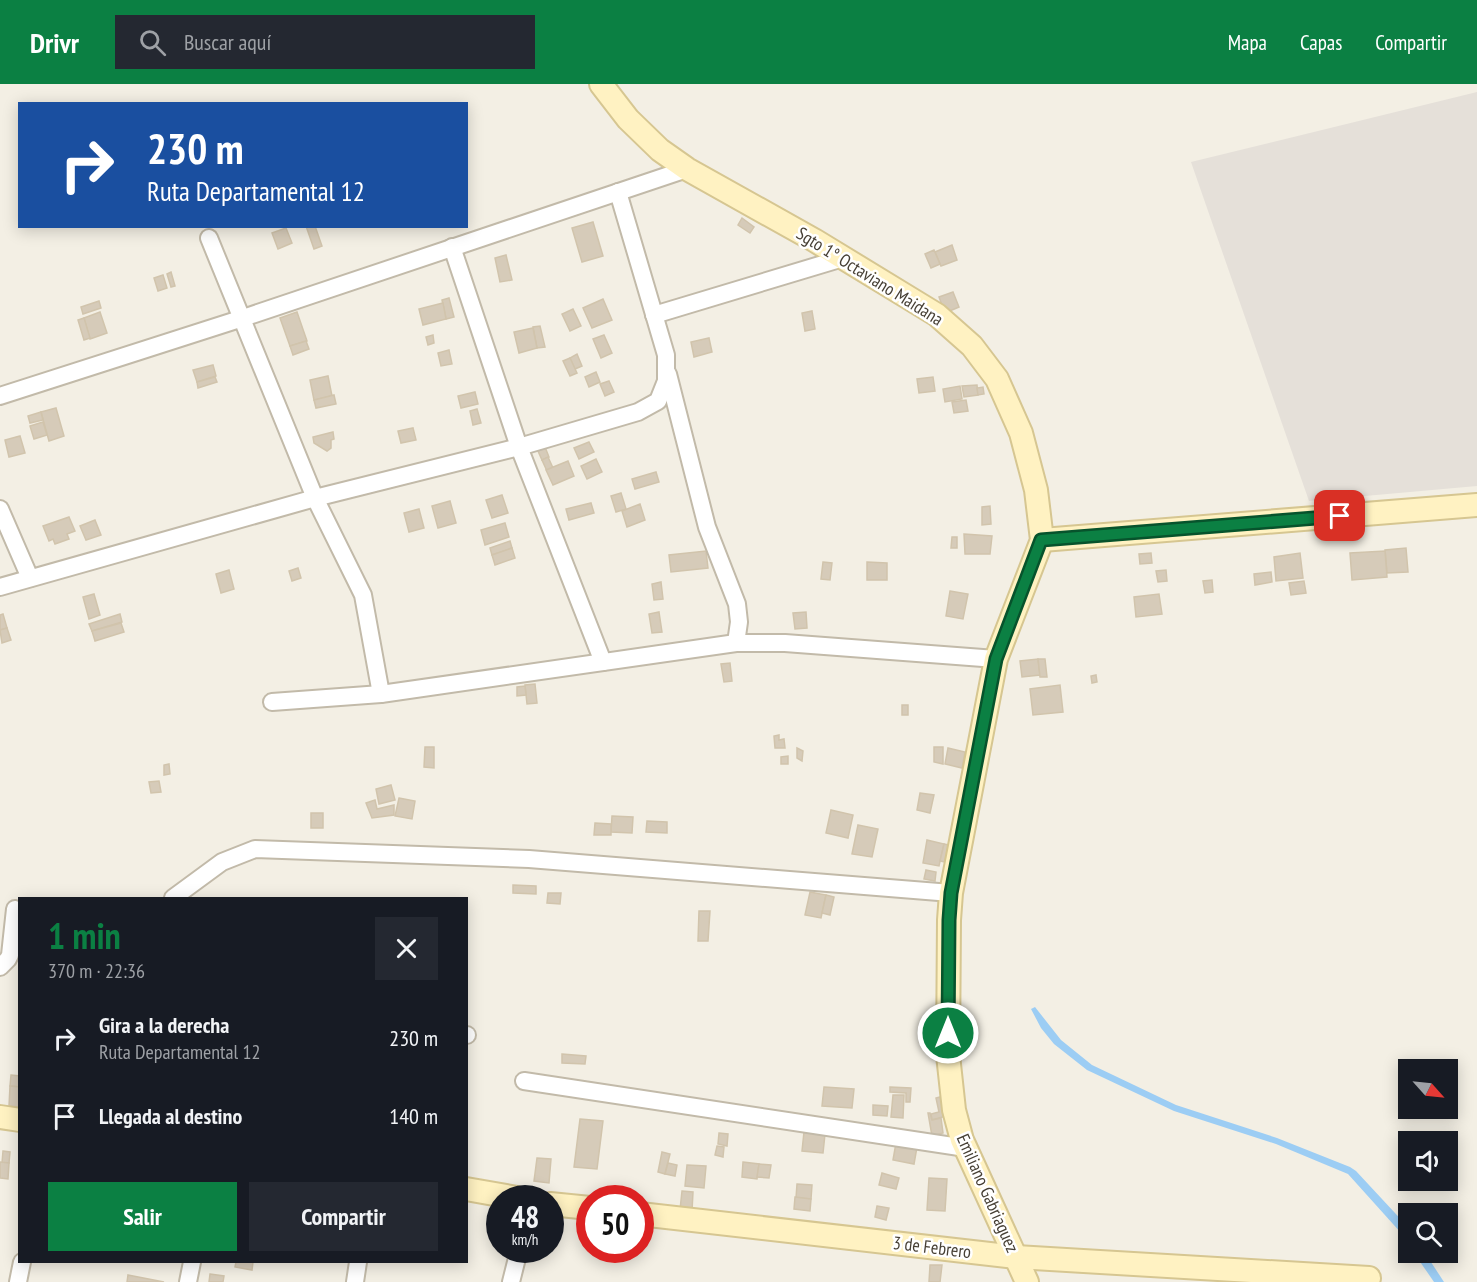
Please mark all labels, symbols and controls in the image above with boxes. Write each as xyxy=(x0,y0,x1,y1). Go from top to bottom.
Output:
search box xyxy=(115,15,535,69)
text: Drivr xyxy=(30,24,79,61)
icon: search xyxy=(136,26,169,59)
text: Buscar aquí xyxy=(184,28,271,56)
text: Mapa xyxy=(1228,29,1267,56)
text: Capas xyxy=(1300,29,1342,56)
text: Compartir xyxy=(1375,29,1447,56)
text: 230 m xyxy=(147,121,244,176)
icon: right xyxy=(48,126,126,204)
text: Ruta Departamental 12 xyxy=(147,174,365,208)
street label: Sgto 1° Octaviano Maidana xyxy=(792,222,948,330)
pin xyxy=(1314,490,1365,541)
icon: arrive xyxy=(1323,499,1356,532)
text: 1 min xyxy=(48,912,121,959)
button: close xyxy=(375,917,438,980)
text: 370 m · 22:36 xyxy=(48,958,145,984)
position arrow xyxy=(916,1001,980,1065)
text: Gira a la derecha xyxy=(99,1011,229,1039)
icon: right xyxy=(48,1022,81,1055)
text: 230 m xyxy=(389,1024,438,1052)
text: Ruta Departamental 12 xyxy=(99,1039,260,1065)
north arrow xyxy=(1398,1059,1458,1119)
map controls xyxy=(1398,1059,1458,1263)
icon: arrive xyxy=(48,1100,81,1133)
text: Llegada al destino xyxy=(99,1102,242,1130)
text: 140 m xyxy=(389,1102,438,1130)
street label: Emiliano Gabriaguez xyxy=(952,1130,1024,1256)
button: sound xyxy=(1398,1131,1458,1191)
button: Salir xyxy=(48,1182,237,1251)
button: Compartir xyxy=(249,1182,438,1251)
speed limit sign: 50 xyxy=(576,1185,654,1263)
text: 48 xyxy=(511,1197,539,1236)
button: search xyxy=(1398,1203,1458,1263)
text: km/h xyxy=(512,1230,538,1249)
street label: 3 de Febrero xyxy=(892,1231,973,1263)

